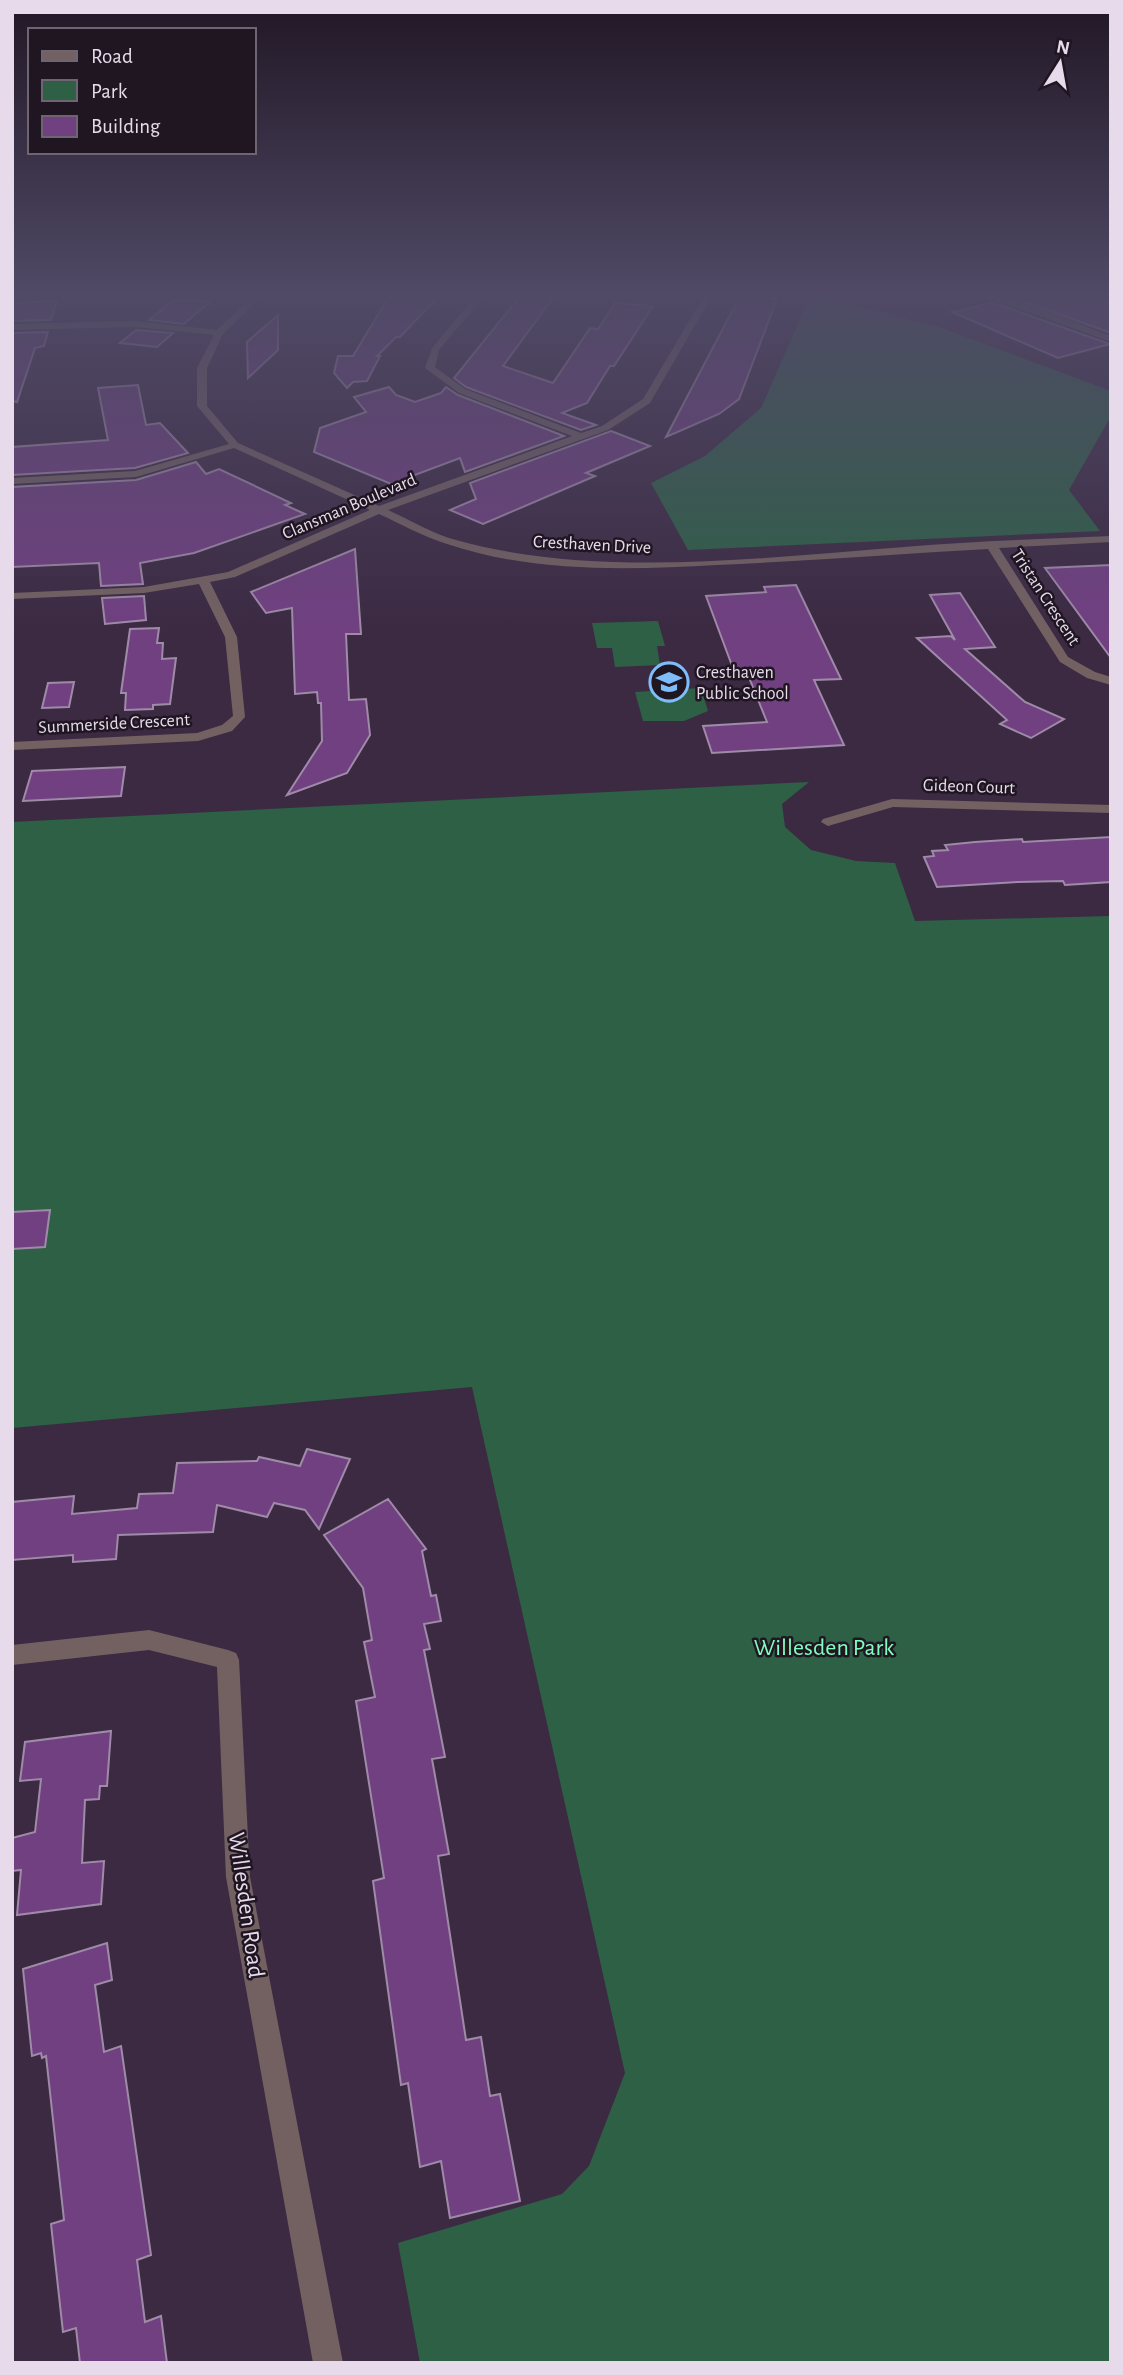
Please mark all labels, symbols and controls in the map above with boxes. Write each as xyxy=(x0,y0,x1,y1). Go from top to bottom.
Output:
legend xyxy=(28,28,256,154)
north arrow xyxy=(1025,28,1095,98)
text: N xyxy=(1055,37,1071,58)
text: Road xyxy=(91,46,133,67)
text: Park xyxy=(91,81,128,102)
text: Building xyxy=(91,116,161,137)
street label: Clansman Boulevard xyxy=(280,471,419,543)
street label: Cresthaven Drive xyxy=(532,533,651,557)
street label: Tristan Crescent xyxy=(1007,546,1083,649)
school or university icon: Cresthaven Public School xyxy=(648,661,690,703)
place label: Cresthaven Public School xyxy=(696,664,789,703)
street label: Summerside Crescent xyxy=(38,711,191,737)
street label: Gideon Court xyxy=(923,776,1016,798)
park label: Willesden Park xyxy=(754,1636,894,1660)
street label: Willesden Road xyxy=(224,1831,268,1979)

